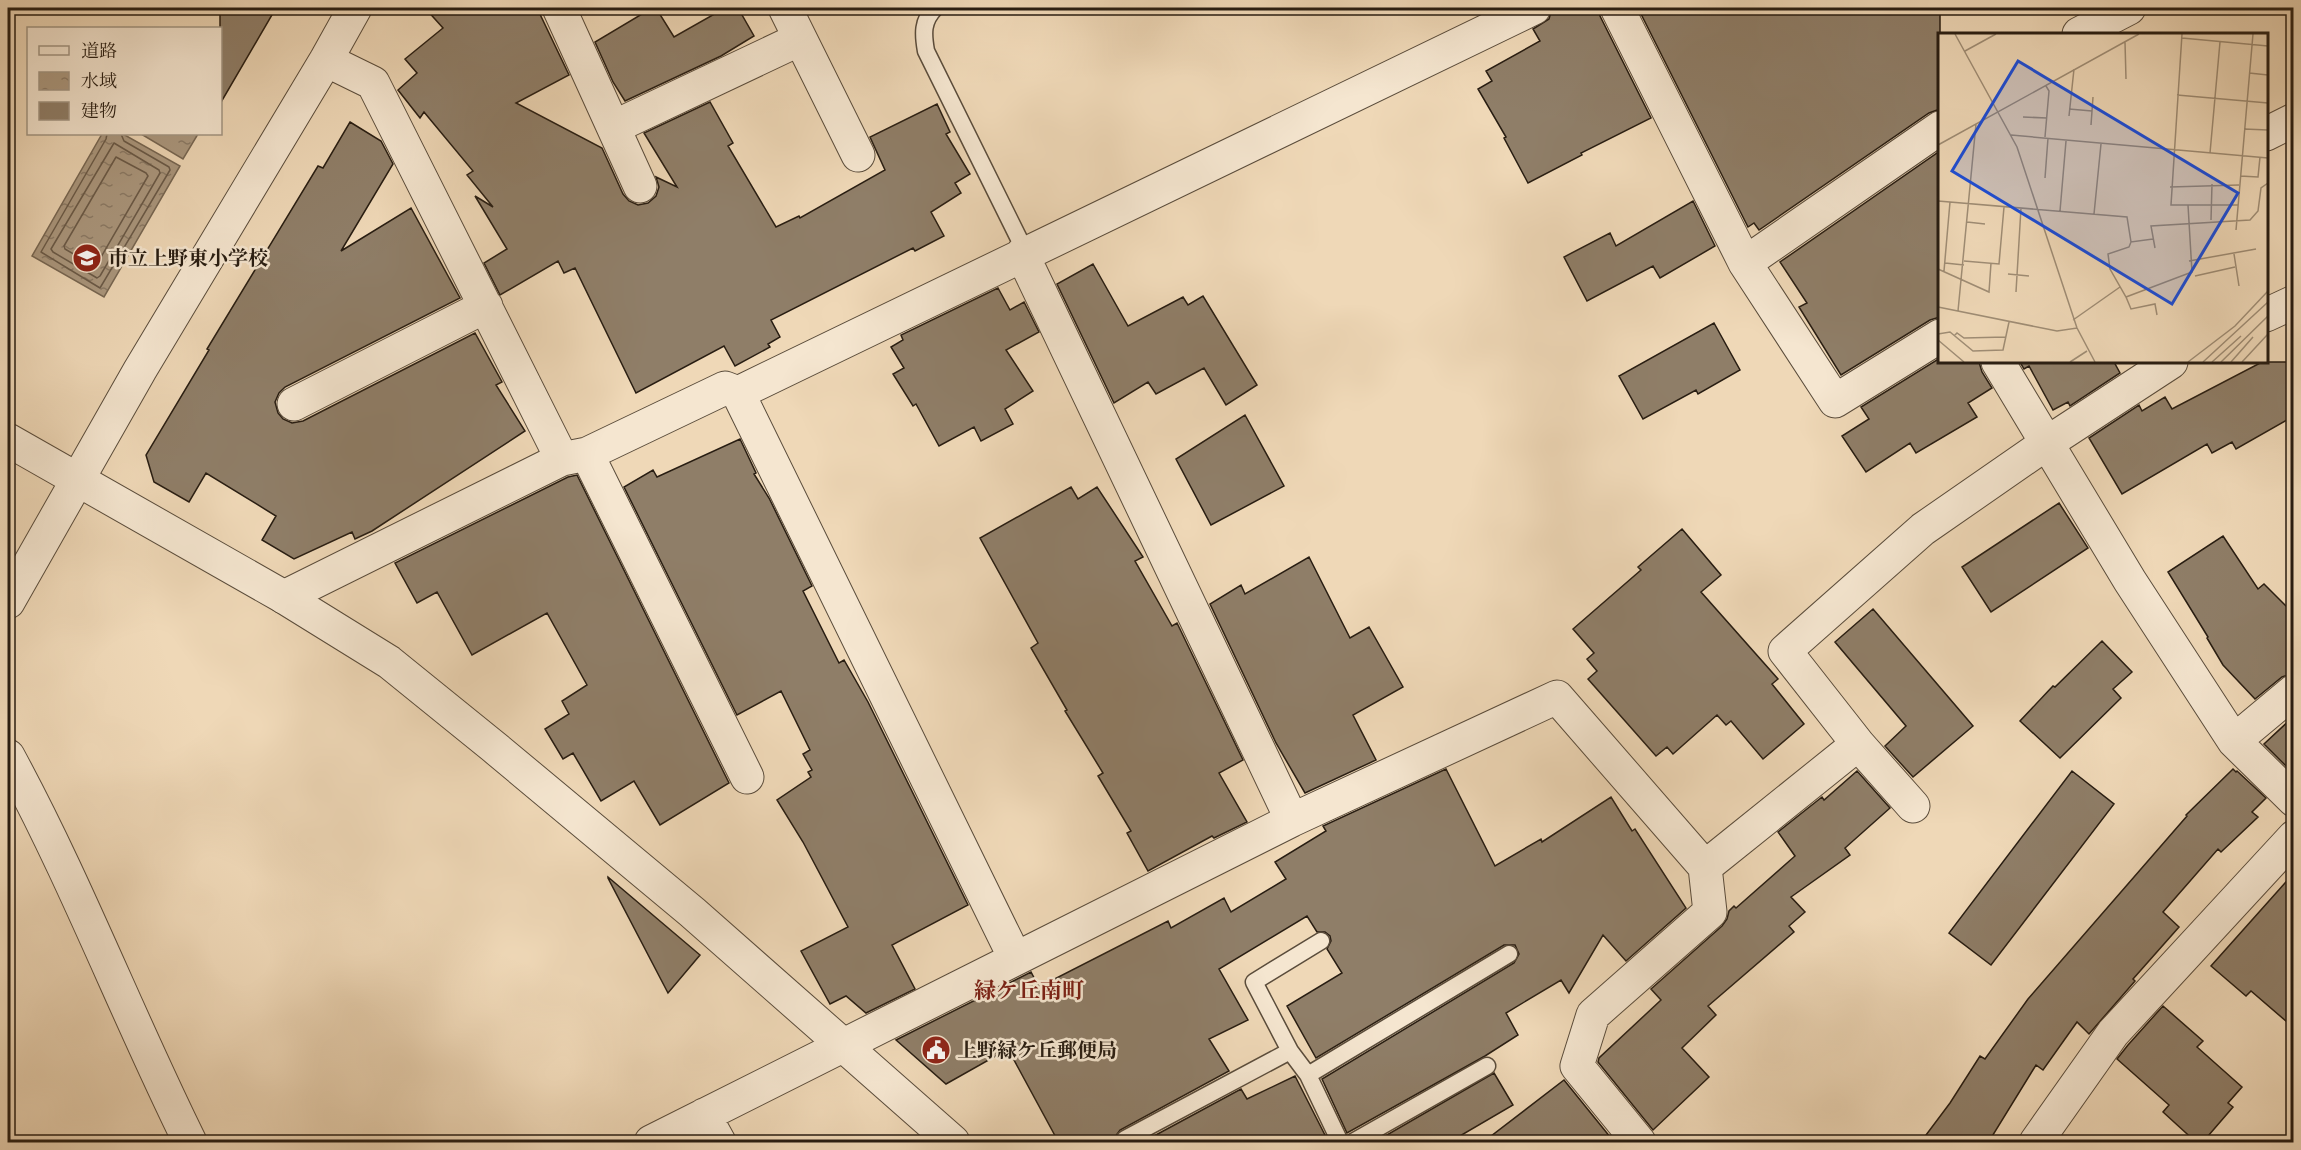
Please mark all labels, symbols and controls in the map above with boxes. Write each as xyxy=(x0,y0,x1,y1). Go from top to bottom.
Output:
legend xyxy=(27,27,222,135)
inset map xyxy=(1938,33,2268,363)
text: 道路 xyxy=(81,41,117,62)
text: 水域 xyxy=(81,71,117,92)
text: 建物 xyxy=(81,101,117,122)
school or university icon: 市立上野東小学校 xyxy=(71,242,103,274)
place label: 市立上野東小学校 xyxy=(108,247,268,270)
district label: 緑ケ丘南町 xyxy=(974,978,1084,1004)
public building icon: 上野緑ケ丘郵便局 xyxy=(920,1034,952,1066)
place label: 上野緑ケ丘郵便局 xyxy=(957,1039,1117,1062)

